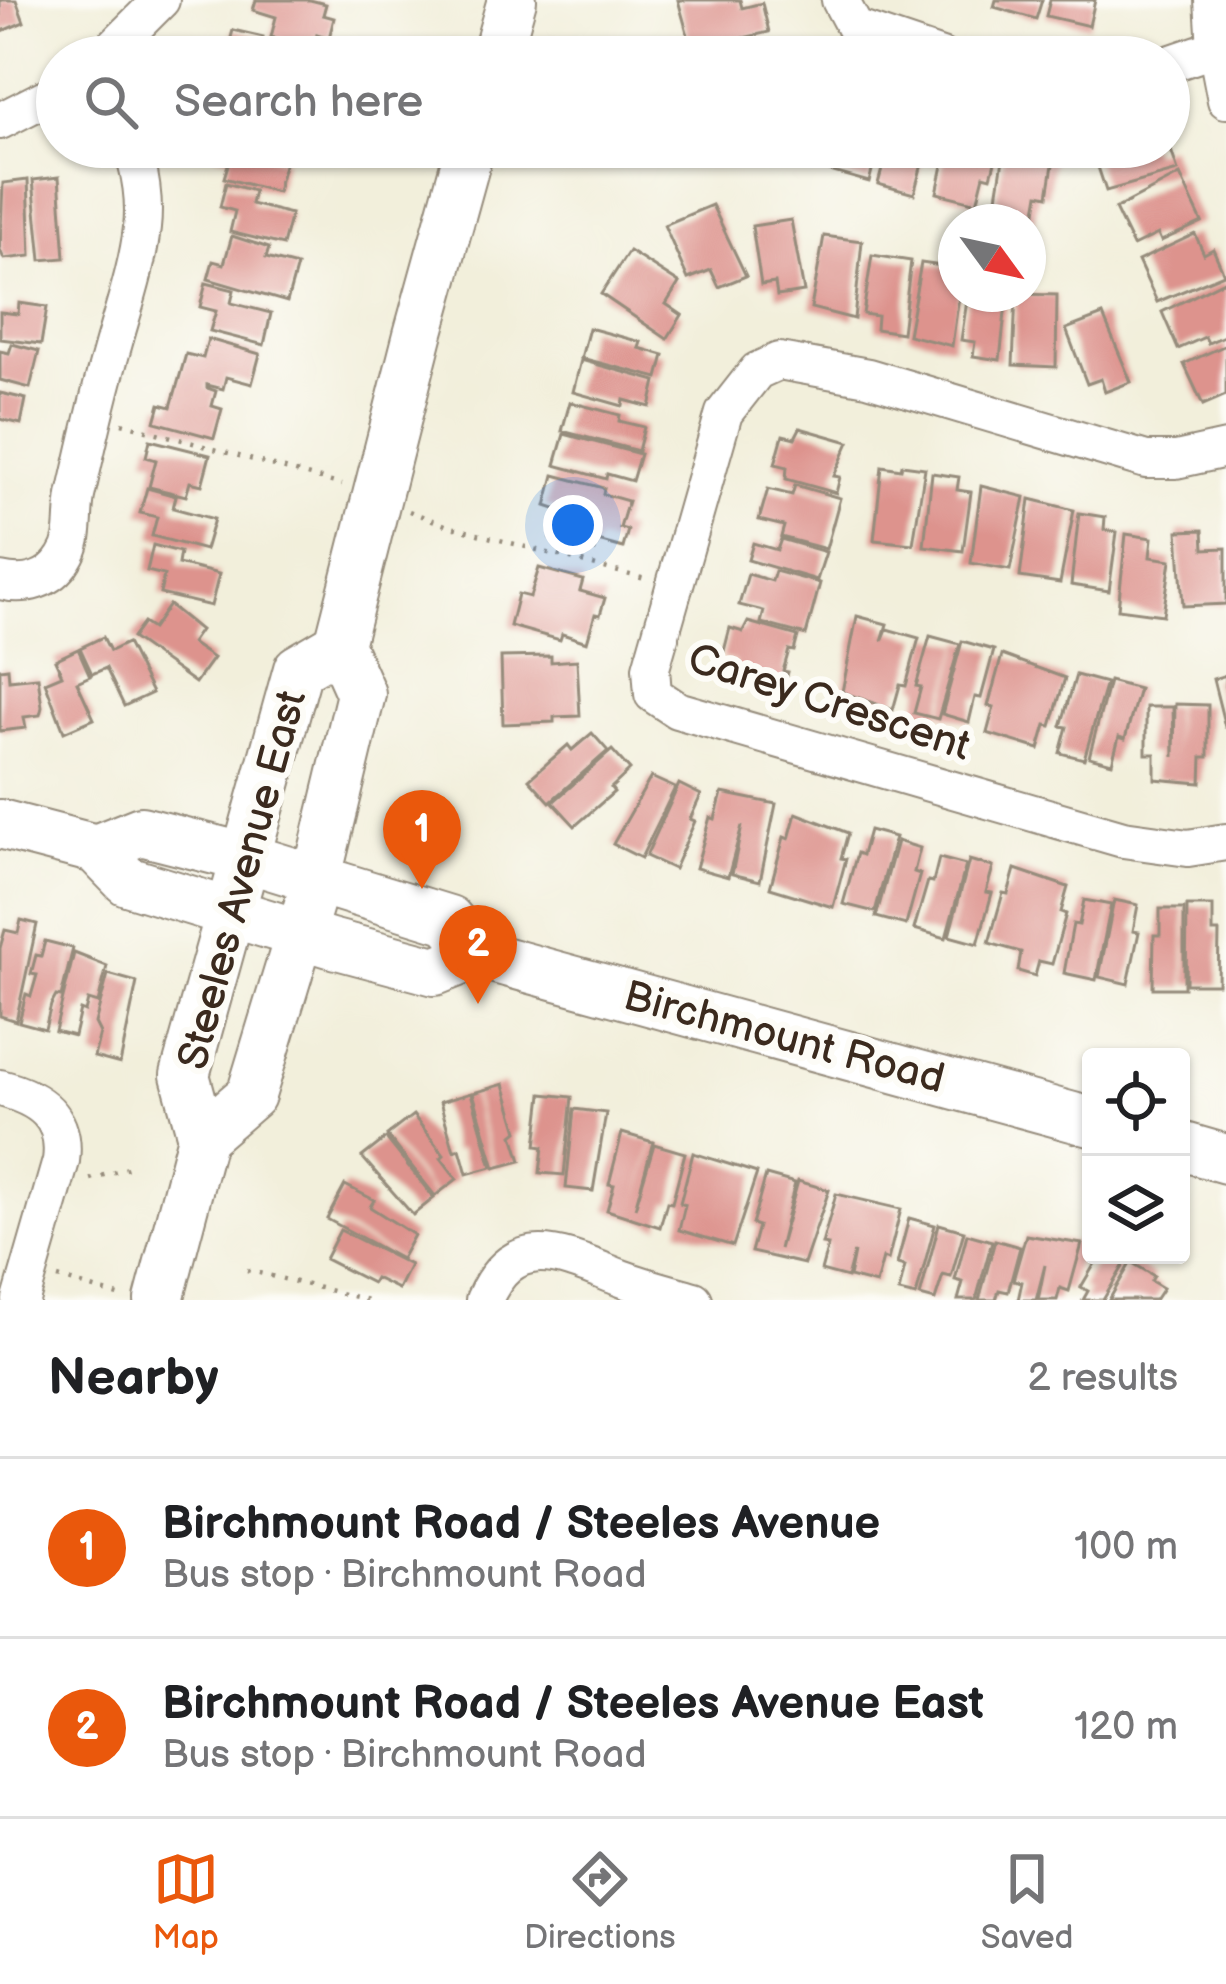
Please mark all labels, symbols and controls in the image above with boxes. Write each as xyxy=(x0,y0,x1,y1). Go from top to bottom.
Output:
search box xyxy=(36,36,1190,168)
icon: search xyxy=(78,69,144,135)
text: Search here xyxy=(174,75,423,130)
north arrow xyxy=(938,204,1046,312)
your location xyxy=(543,495,603,555)
street label: Carey Crescent xyxy=(681,633,977,773)
street label: Steeles Avenue East xyxy=(168,685,318,1075)
pin: 1 xyxy=(383,790,461,889)
pin: 2 xyxy=(439,905,517,1004)
street label: Birchmount Road xyxy=(618,971,950,1105)
map controls xyxy=(1082,1048,1190,1264)
button: locate xyxy=(1082,1048,1190,1156)
button: layers xyxy=(1082,1156,1190,1264)
text: Nearby xyxy=(48,1348,219,1409)
text: 2 results xyxy=(1027,1355,1178,1402)
text: Birchmount Road / Steeles Avenue xyxy=(162,1497,880,1552)
text: 1 xyxy=(79,1524,95,1571)
text: 100 m xyxy=(1074,1524,1178,1571)
text: Bus stop · Birchmount Road xyxy=(162,1552,647,1599)
text: Birchmount Road / Steeles Avenue East xyxy=(162,1677,984,1732)
text: 2 xyxy=(75,1704,99,1751)
text: 120 m xyxy=(1074,1704,1178,1751)
text: Bus stop · Birchmount Road xyxy=(162,1732,647,1779)
tab: Map xyxy=(153,1846,219,1958)
tab: Directions xyxy=(524,1846,676,1958)
tab: Saved xyxy=(981,1846,1073,1958)

